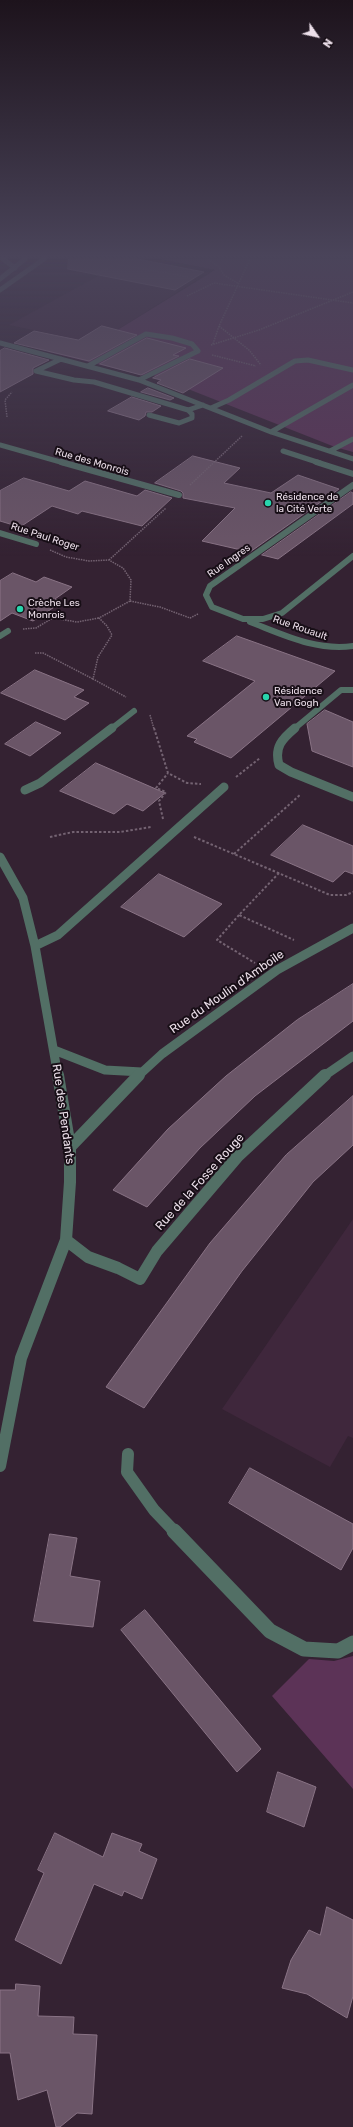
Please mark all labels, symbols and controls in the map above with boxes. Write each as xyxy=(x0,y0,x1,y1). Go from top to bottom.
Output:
north arrow xyxy=(297,16,337,56)
text: N xyxy=(320,36,335,50)
street label: Rue des Monrois xyxy=(54,446,130,478)
place label: Résidence de la Cité Verte xyxy=(276,491,338,514)
marker: Résidence de la Cité Verte xyxy=(263,498,273,508)
street label: Rue Paul Roger xyxy=(9,520,81,554)
street label: Rue Ingres xyxy=(205,542,253,580)
place label: Crèche Les Monrois xyxy=(28,597,80,620)
marker: Crèche Les Monrois xyxy=(15,604,25,614)
street label: Rue Rouault xyxy=(271,613,329,643)
place label: Résidence Van Gogh xyxy=(274,685,322,708)
marker: Résidence Van Gogh xyxy=(261,692,271,702)
street label: Rue du Moulin d'Amboile xyxy=(167,947,287,1037)
street label: Rue des Pendants xyxy=(49,1063,77,1165)
street label: Rue de la Fosse Rouge xyxy=(153,1131,247,1233)

